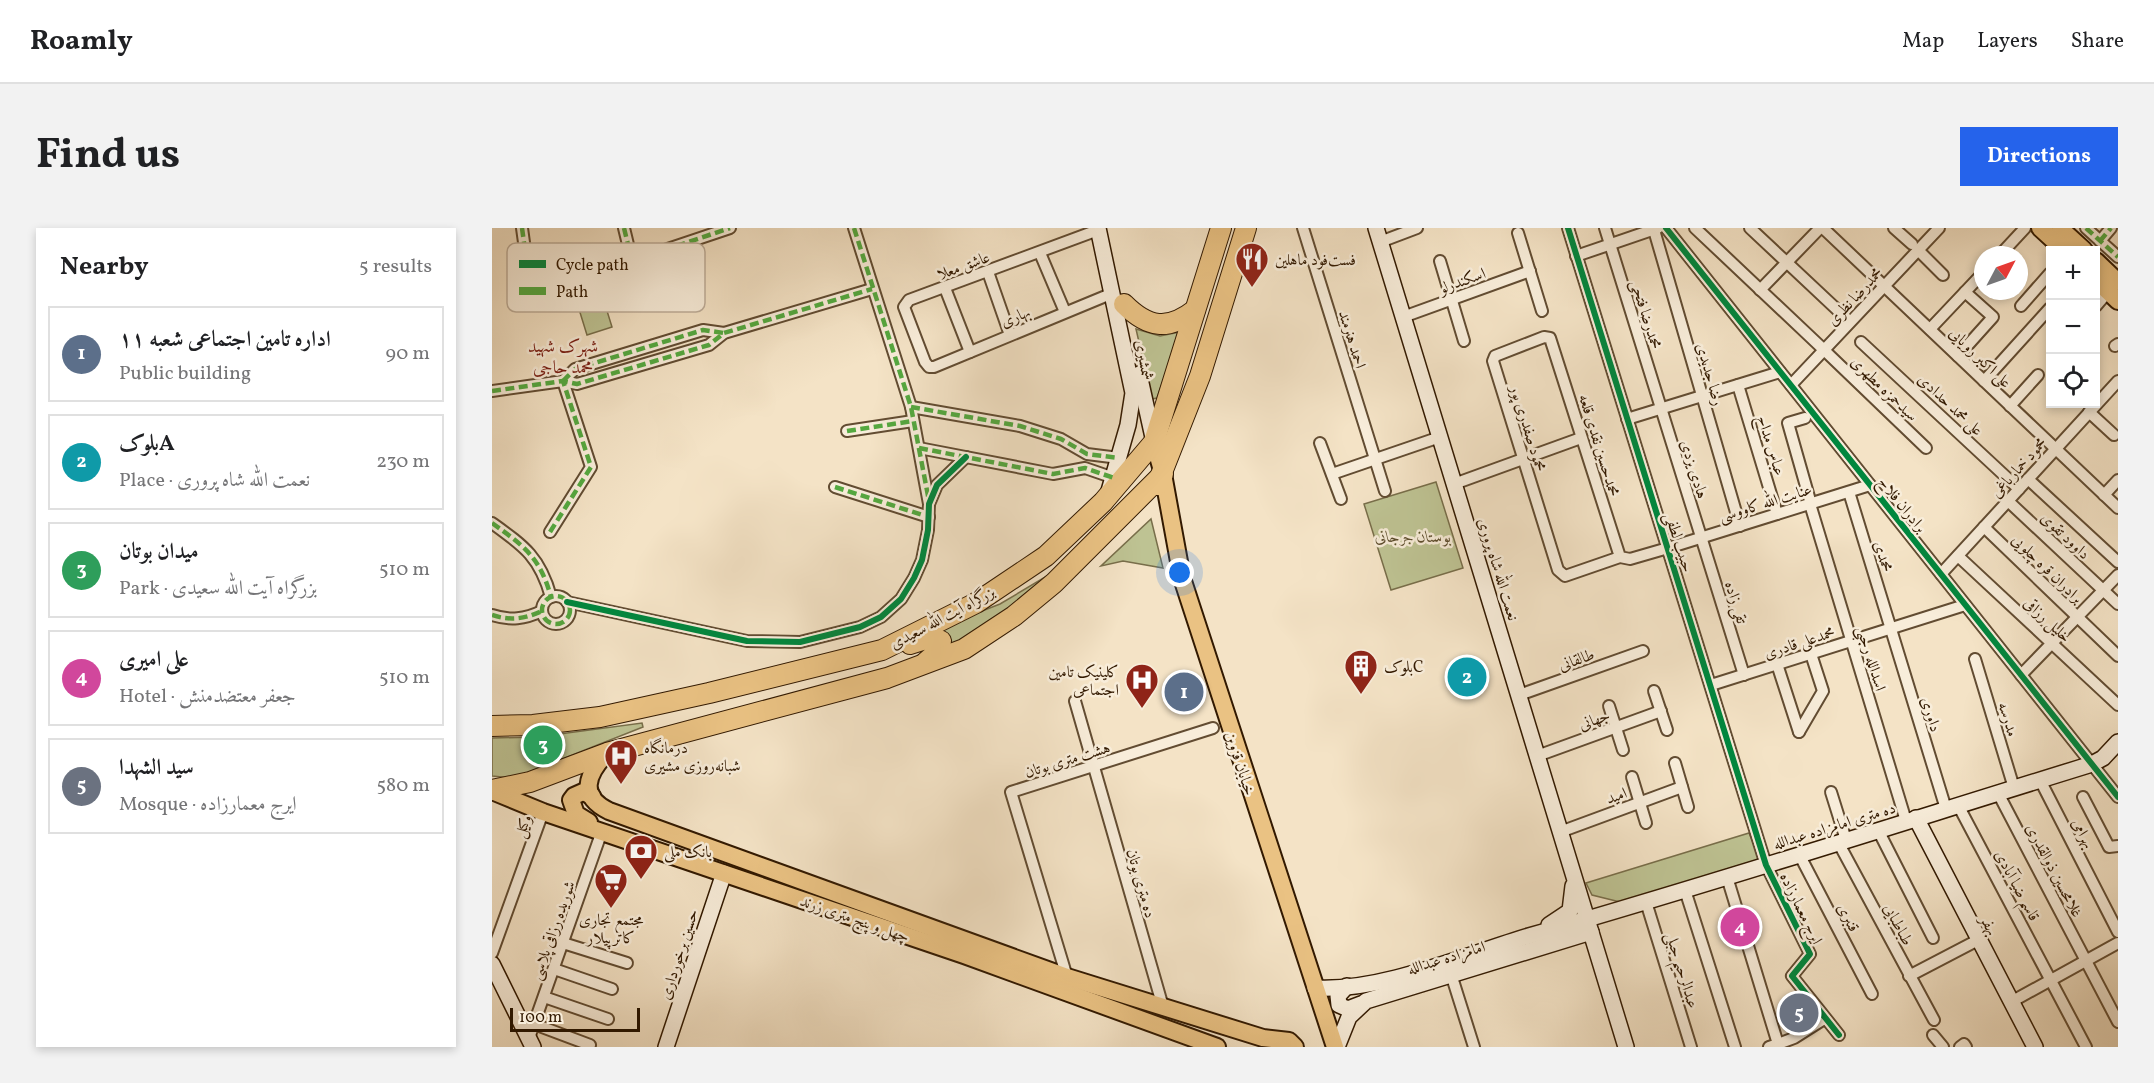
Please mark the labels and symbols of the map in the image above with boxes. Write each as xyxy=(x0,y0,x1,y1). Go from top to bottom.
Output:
restaurant icon: فست‌فود ماهلین xyxy=(1234,241,1270,288)
legend xyxy=(507,243,705,312)
north arrow xyxy=(1974,246,2028,300)
street label: عاشق معلا xyxy=(934,247,993,287)
place label: فست‌فود ماهلین xyxy=(1275,250,1356,272)
text: Cycle path xyxy=(556,255,629,277)
street label: اسکندرلو xyxy=(1434,263,1489,301)
street label: محمدرضا نظری xyxy=(1822,263,1888,332)
street label: محمدرضا فتحی xyxy=(1624,277,1666,352)
text: Path xyxy=(556,282,588,304)
street label: بهاری xyxy=(997,302,1034,334)
street label: احمد هنرمند xyxy=(1332,308,1370,371)
street label: علی اکبر رویایی xyxy=(1943,323,2016,394)
district label: شهرک شهید محمد حاجی xyxy=(528,335,598,381)
street label: شمشیری xyxy=(1129,338,1157,383)
street label: رضا جدیدی xyxy=(1690,341,1729,408)
street label: سیدحمزه مطهری xyxy=(1845,352,1922,427)
street label: علی محمد حدادی xyxy=(1912,369,1987,442)
street label: محمود صفدری پور xyxy=(1503,381,1551,474)
street label: محمدحسین نقدی قلعه xyxy=(1572,392,1624,499)
street label: عباس مداح xyxy=(1749,413,1790,479)
street label: محمود خمارباغی xyxy=(1986,433,2053,503)
street label: هادی یزدی xyxy=(1674,437,1712,502)
street label: برادران فلاح xyxy=(1870,472,1931,540)
street label: عنایت‌ الله کاووسی xyxy=(1715,476,1815,529)
street label: داوود تقوی xyxy=(2035,508,2094,565)
street label: حبیب لطفی xyxy=(1658,510,1698,575)
street label: نعمت الله شاه پروری xyxy=(1471,515,1526,624)
park label: بوستان جرجانی xyxy=(1375,527,1451,549)
street label: برادران قره چلویی xyxy=(2006,530,2087,609)
street label: محمدی xyxy=(1867,538,1897,575)
your location xyxy=(1165,558,1194,587)
street label: بزرگراه آیت الله سعیدی xyxy=(885,579,1000,656)
street label: تقی زاده xyxy=(1718,579,1752,628)
street label: خلیل رزاقی xyxy=(2018,593,2075,648)
street label: محمدعلی قادری xyxy=(1761,622,1838,666)
street label: اسدالله رجبی xyxy=(1849,623,1890,694)
street label: طالقانی xyxy=(1556,644,1598,678)
building icon: بلوکC xyxy=(1343,648,1379,695)
pin: 2 xyxy=(1448,654,1486,700)
place label: بلوکC xyxy=(1384,657,1424,679)
place label: کلینیک تامین اجتماعی xyxy=(1048,662,1119,702)
hospital icon: کلینیک تامین اجتماعی xyxy=(1124,662,1160,709)
pin: 1 xyxy=(1164,670,1204,714)
street label: داوری xyxy=(1914,694,1946,735)
street label: مدرسه xyxy=(1991,699,2023,740)
street label: جهانی xyxy=(1576,705,1614,737)
pin: 3 xyxy=(524,722,562,768)
street label: خیابان قزوین xyxy=(1218,729,1260,799)
place label: درمانگاه شبانه‌روزی مشیری xyxy=(644,737,741,778)
street label: هشت متری بوتان xyxy=(1022,737,1113,784)
hospital icon: درمانگاه شبانه‌روزی مشیری xyxy=(603,738,639,785)
street label: امید xyxy=(1603,783,1630,811)
street label: ده متری امامزاده عبدالله xyxy=(1771,798,1899,856)
street label: وکیل xyxy=(510,812,538,841)
street label: بهرامی xyxy=(2065,815,2099,853)
street label: غلامحسین ذوالقدری xyxy=(2019,820,2087,922)
bank icon: بانک ملی xyxy=(623,833,659,880)
place label: بانک ملی xyxy=(664,842,712,864)
street label: ده متری بوتان xyxy=(1120,846,1160,921)
street label: قاسم ضیا آبادی xyxy=(1985,846,2044,927)
supermarket icon: مجتمع تجاری کاترپیلار xyxy=(593,862,629,909)
street label: ایرج معمارزاده xyxy=(1772,869,1827,949)
street label: شوریده رزاقی پلاسی xyxy=(526,878,582,983)
street label: چهل و پنج متری زرند xyxy=(796,891,912,951)
street label: قنبری xyxy=(1831,900,1864,936)
street label: طباطبایی xyxy=(1877,900,1918,950)
pin: 4 xyxy=(1720,904,1760,950)
street label: حسین برخورداری xyxy=(655,906,705,1003)
place label: مجتمع تجاری کاترپیلار xyxy=(579,910,644,950)
street label: بهفر xyxy=(1973,910,2003,940)
street label: عبدالرحیم جبلی xyxy=(1655,930,1703,1012)
street label: امامزاده عبدالله xyxy=(1405,937,1488,981)
pin: 5 xyxy=(1780,990,1818,1036)
scale bar xyxy=(510,1005,640,1032)

